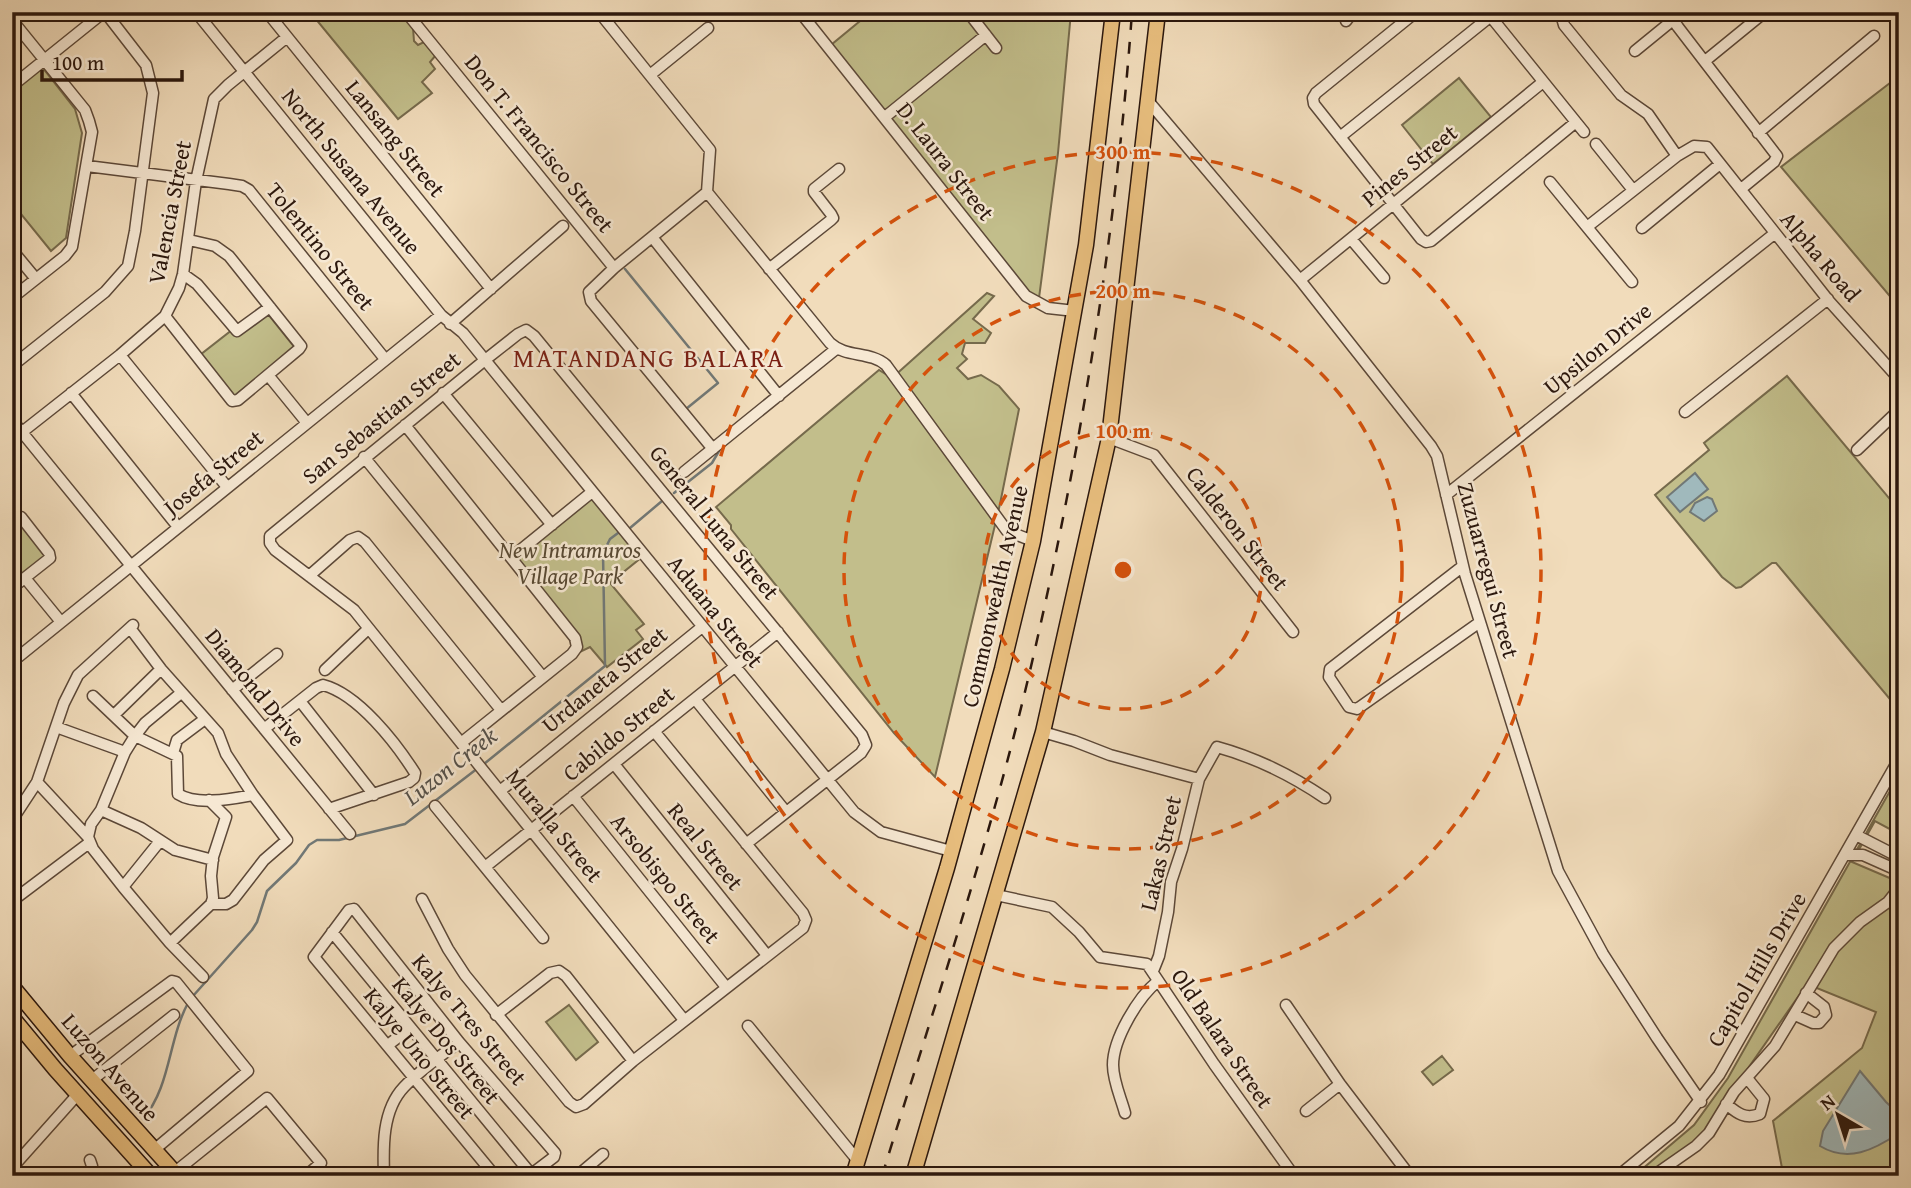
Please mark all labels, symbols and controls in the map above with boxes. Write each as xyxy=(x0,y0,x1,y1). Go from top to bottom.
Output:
scale bar xyxy=(42,38,182,82)
text: 100 m xyxy=(52,47,104,78)
street label: Don T. Francisco Street xyxy=(458,47,622,239)
street label: Lansang Street xyxy=(338,72,454,204)
street label: North Susana Avenue xyxy=(274,81,430,261)
street label: D. Laura Street xyxy=(889,95,1003,227)
street label: Pines Street xyxy=(1354,116,1464,214)
text: 300 m xyxy=(1095,136,1151,167)
street label: Valencia Street xyxy=(139,137,199,287)
street label: Tolentino Street xyxy=(259,175,383,317)
street label: Alpha Road xyxy=(1773,203,1869,309)
text: 200 m xyxy=(1095,275,1151,306)
street label: Upsilon Drive xyxy=(1536,294,1658,402)
district label: MATANDANG BALARA xyxy=(513,338,785,377)
street label: San Sebastian Street xyxy=(295,343,467,491)
text: 100 m xyxy=(1095,415,1151,446)
street label: Josefa Street xyxy=(153,421,270,525)
street label: General Luna Street xyxy=(642,438,788,606)
street label: Calderon Street xyxy=(1179,459,1297,597)
street label: Zuzuarregui Street xyxy=(1450,478,1528,662)
street label: Commonwealth Avenue xyxy=(952,482,1036,710)
park label: New Intramuros Village Park xyxy=(498,533,642,592)
street label: Aduana Street xyxy=(660,548,772,674)
centre of rings xyxy=(1111,558,1135,582)
street label: Urdaneta Street xyxy=(534,618,674,740)
street label: Diamond Drive xyxy=(198,621,314,753)
street label: Cabildo Street xyxy=(555,678,681,788)
water label: Luzon Creek xyxy=(395,718,504,814)
street label: Muralla Street xyxy=(499,761,611,889)
street label: Lakas Street xyxy=(1131,792,1189,914)
street label: Real Street xyxy=(660,795,752,897)
street label: Arsobispo Street xyxy=(603,806,729,950)
street label: Capitol Hills Drive xyxy=(1698,885,1814,1053)
street label: Kalye Tres Street xyxy=(405,946,535,1092)
street label: Old Balara Street xyxy=(1164,961,1282,1115)
street label: Kalye Dos Street xyxy=(385,969,509,1111)
street label: Kalye Uno Street xyxy=(357,980,483,1126)
street label: Luzon Avenue xyxy=(55,1006,167,1128)
north arrow xyxy=(1802,1080,1872,1150)
text: N xyxy=(1814,1087,1841,1117)

